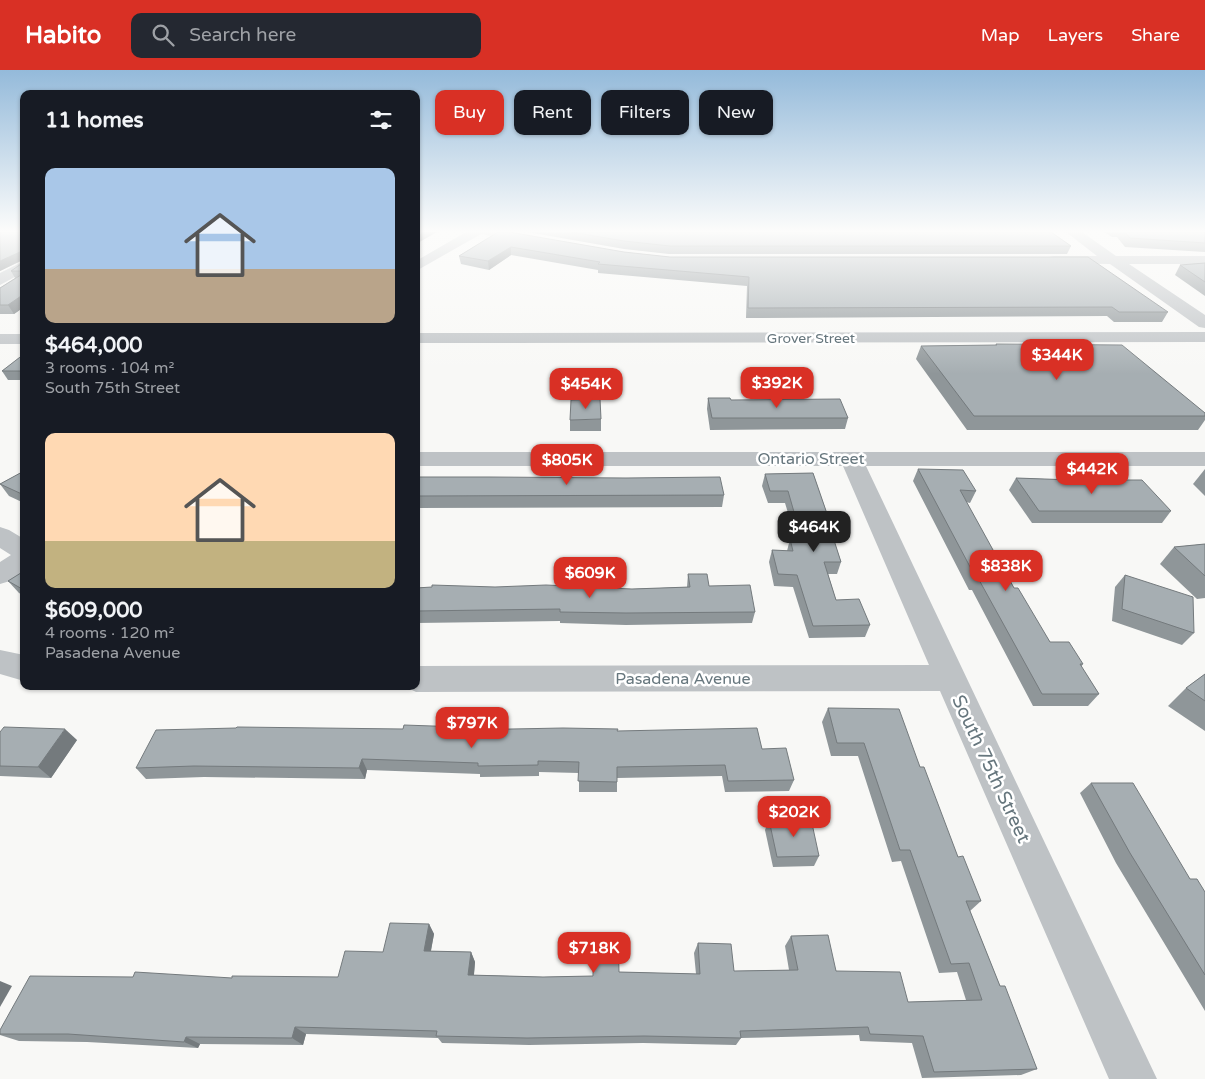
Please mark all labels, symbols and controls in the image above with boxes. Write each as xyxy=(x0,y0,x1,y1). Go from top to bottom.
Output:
search box xyxy=(131,13,481,58)
text: Habito xyxy=(25,21,101,50)
icon: search xyxy=(149,21,177,49)
text: Search here xyxy=(189,24,296,46)
text: Map xyxy=(981,24,1020,46)
text: Layers xyxy=(1048,24,1103,46)
text: Share xyxy=(1131,24,1180,46)
chip: Buy xyxy=(435,90,504,135)
chip: Rent xyxy=(514,90,591,135)
chip: Filters xyxy=(601,90,689,135)
chip: New xyxy=(699,90,773,135)
icon: filters xyxy=(367,106,395,134)
text: 11 homes xyxy=(45,108,144,133)
icon: home xyxy=(175,200,265,290)
street label: Grover Street xyxy=(767,330,856,347)
text: $464,000 xyxy=(45,333,143,358)
pin: $344K xyxy=(1022,338,1092,381)
text: $344K xyxy=(1032,345,1082,365)
text: 3 rooms · 104 m² xyxy=(45,358,174,378)
pin: $392K xyxy=(742,366,812,409)
pin: $454K xyxy=(551,368,621,410)
text: $392K xyxy=(752,373,802,393)
text: $454K xyxy=(561,374,611,394)
text: South 75th Street xyxy=(45,378,180,398)
pin: $805K xyxy=(532,444,602,486)
street label: Ontario Street xyxy=(757,449,865,469)
text: $805K xyxy=(542,450,592,470)
pin: $442K xyxy=(1057,452,1127,495)
text: $442K xyxy=(1067,459,1117,479)
icon: home xyxy=(175,465,265,555)
pin: $464K xyxy=(779,510,849,553)
text: $464K xyxy=(789,517,839,537)
pin: $838K xyxy=(971,550,1041,592)
pin: $609K xyxy=(555,556,625,599)
text: $838K xyxy=(981,556,1031,576)
text: $609K xyxy=(565,563,615,583)
text: $609,000 xyxy=(45,598,143,623)
text: 4 rooms · 120 m² xyxy=(45,623,174,643)
text: Pasadena Avenue xyxy=(45,643,180,663)
street label: Pasadena Avenue xyxy=(615,669,751,689)
street label: South 75th Street xyxy=(947,692,1035,846)
pin: $797K xyxy=(437,706,507,749)
text: $797K xyxy=(447,713,497,733)
pin: $202K xyxy=(759,796,829,838)
text: $202K xyxy=(769,802,819,822)
pin: $718K xyxy=(559,932,629,974)
text: $718K xyxy=(569,938,619,958)

